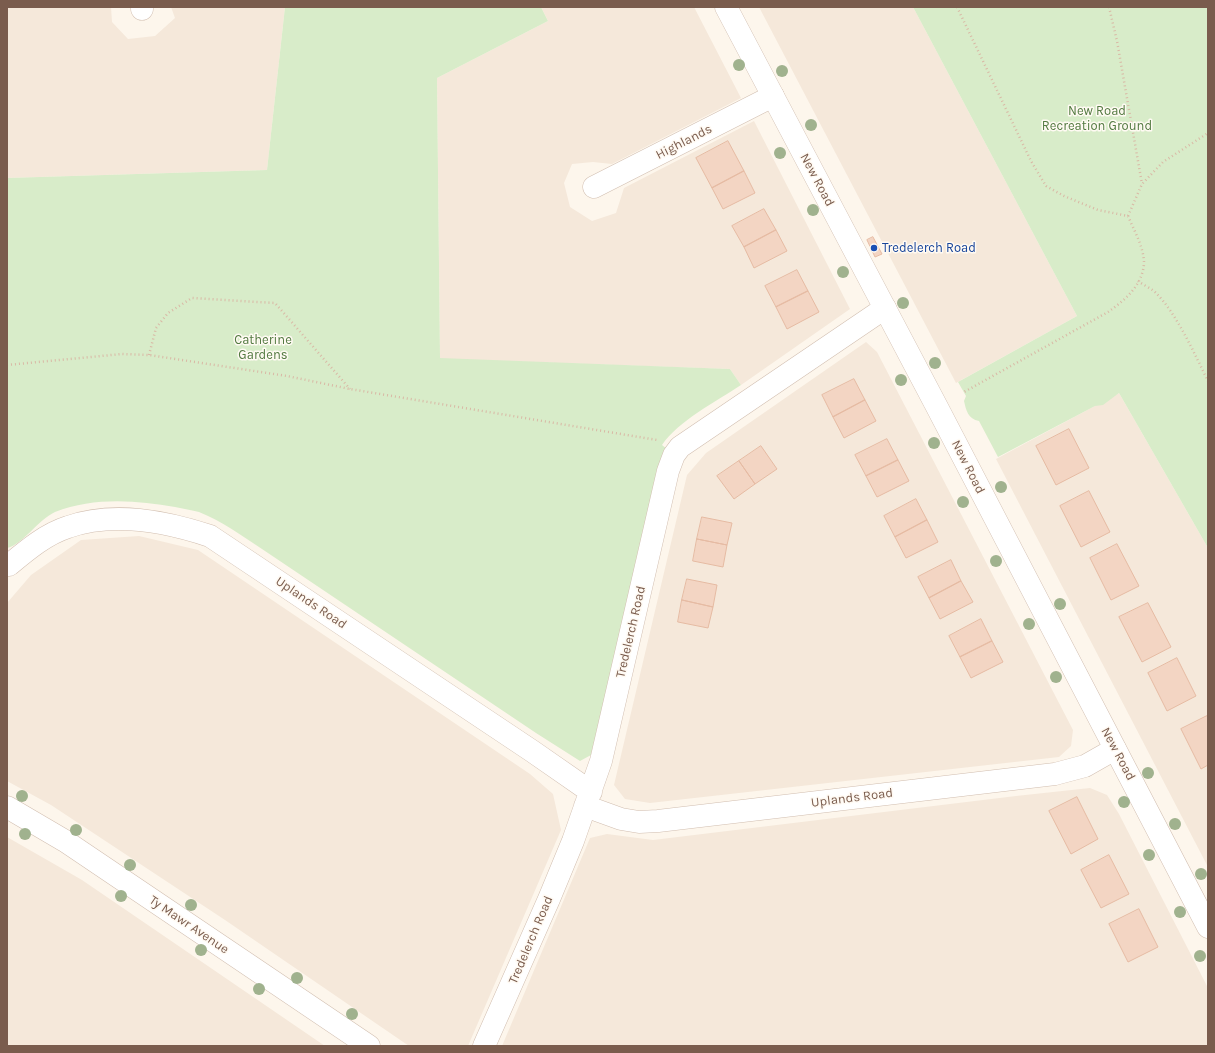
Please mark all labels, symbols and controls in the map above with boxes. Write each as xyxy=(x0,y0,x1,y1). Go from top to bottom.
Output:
park label: New Road Recreation Ground xyxy=(1042,103,1152,134)
street label: Highlands xyxy=(653,121,715,163)
street label: New Road xyxy=(796,151,838,209)
place label: Tredelerch Road xyxy=(882,240,976,256)
marker: Tredelerch Road xyxy=(869,243,879,253)
park label: Catherine Gardens xyxy=(234,332,292,363)
street label: New Road xyxy=(948,438,988,496)
street label: Uplands Road xyxy=(273,574,349,632)
street label: Tredelerch Road xyxy=(613,585,649,679)
street label: New Road xyxy=(1097,725,1139,783)
street label: Uplands Road xyxy=(810,785,894,811)
street label: Ty Mawr Avenue xyxy=(146,893,232,957)
street label: Tredelerch Road xyxy=(505,894,557,986)

